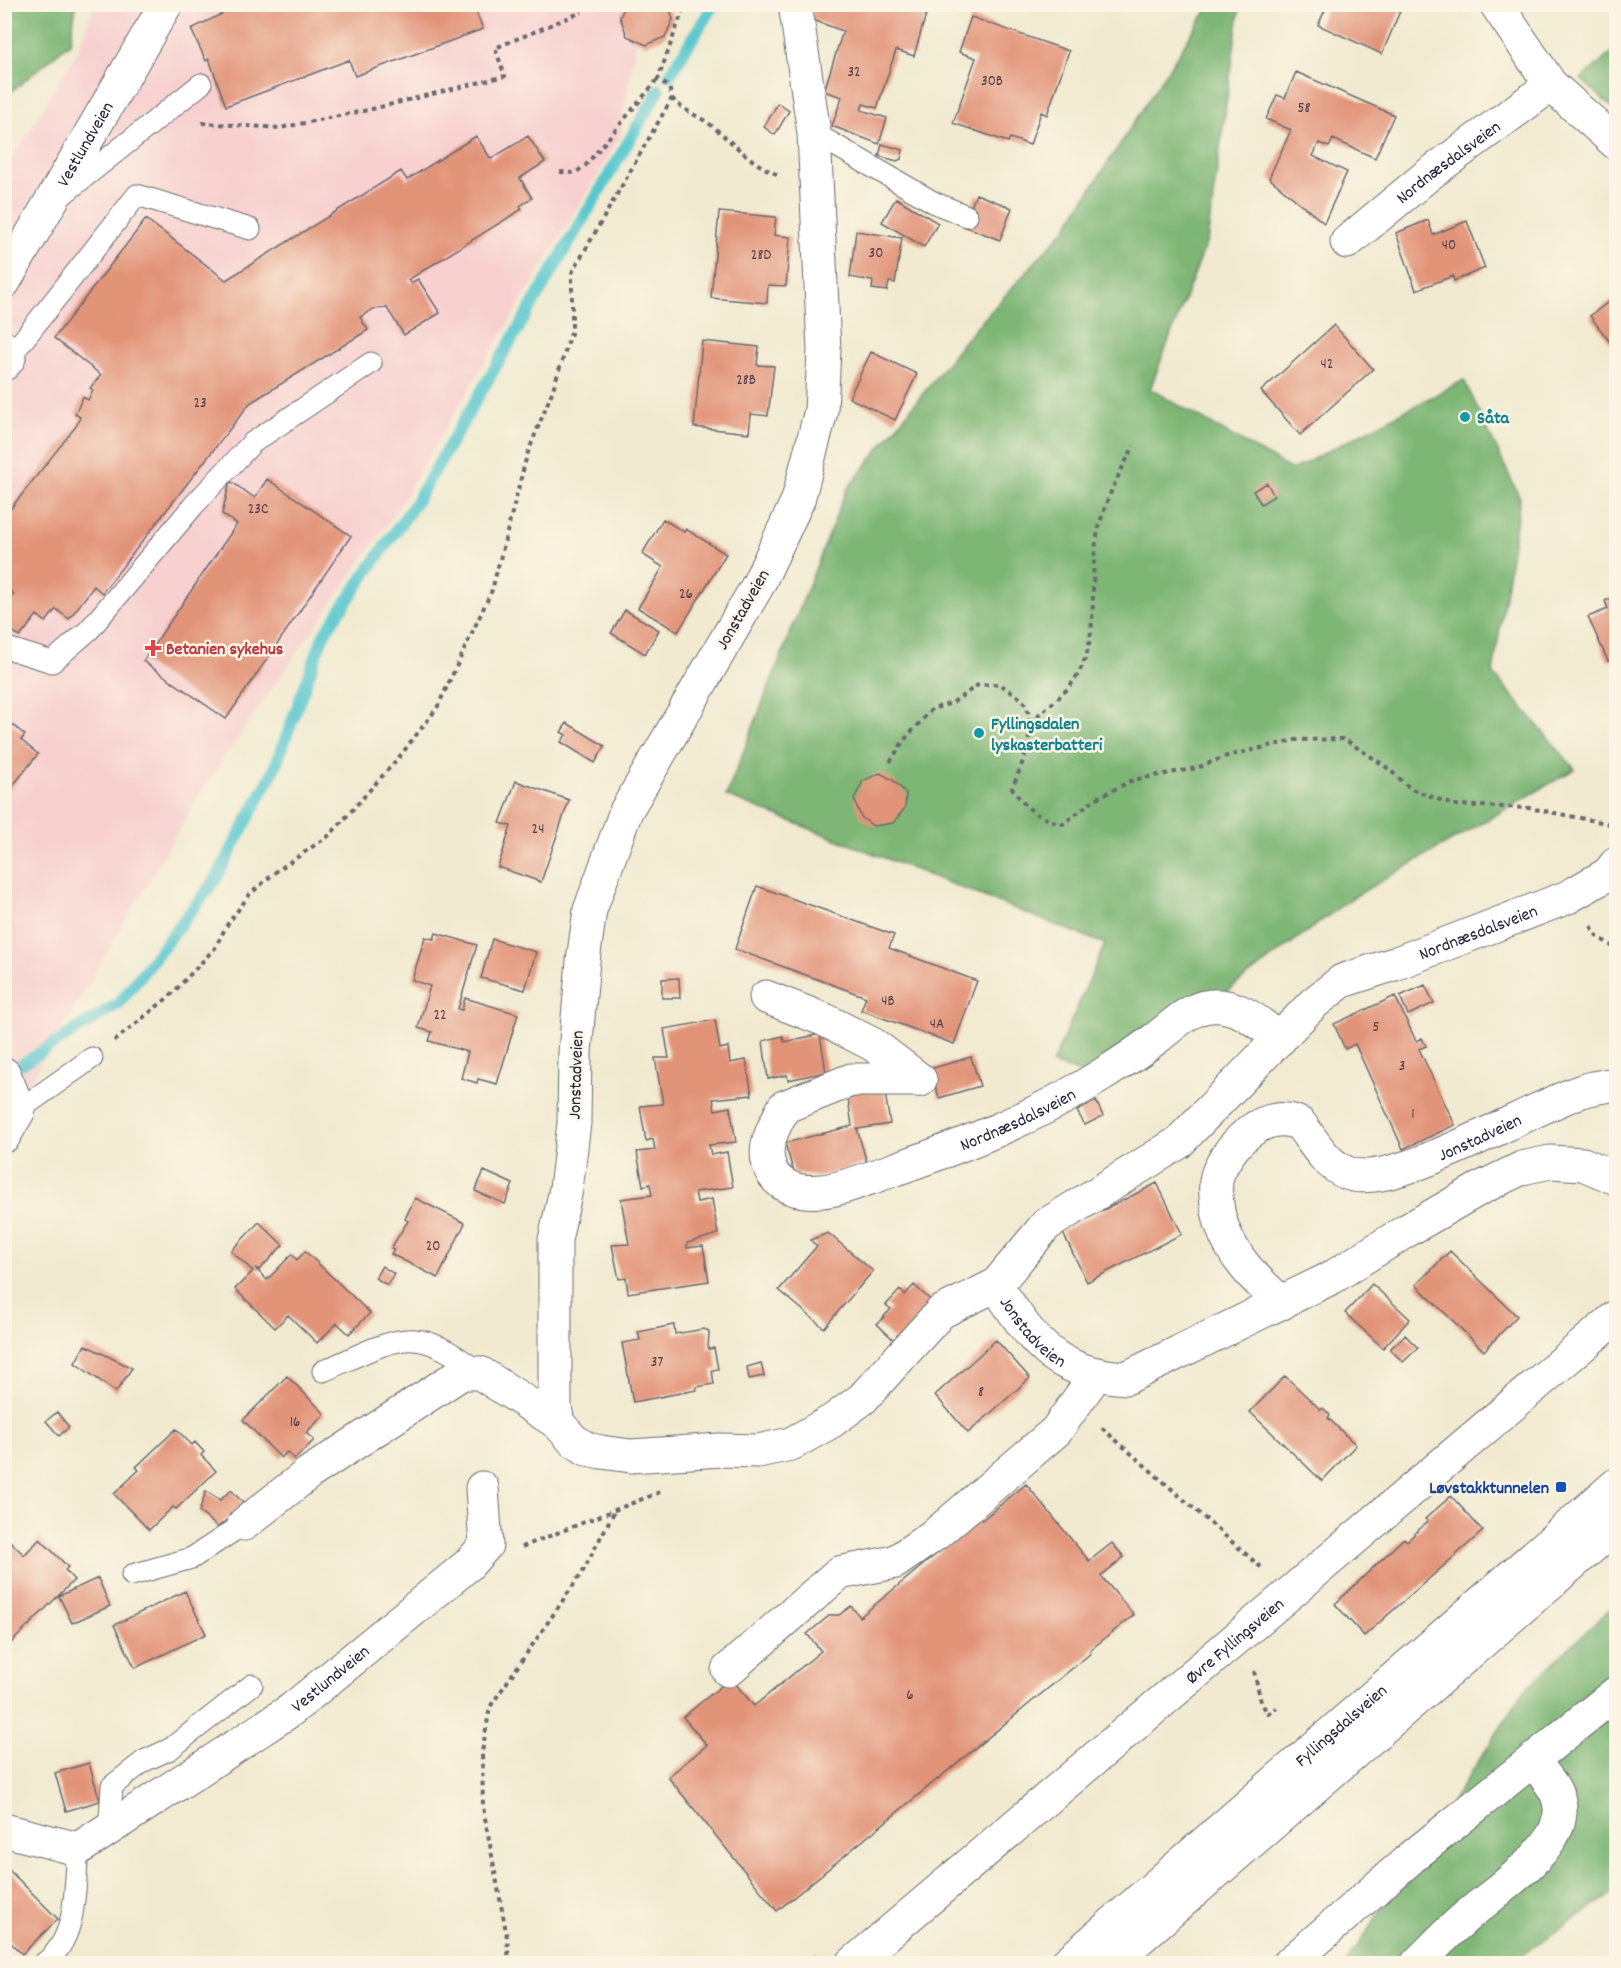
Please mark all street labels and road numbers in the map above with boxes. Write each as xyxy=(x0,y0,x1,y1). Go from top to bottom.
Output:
street label: Vestlundveien xyxy=(52,98,121,192)
street label: Nordnæsdalsveien xyxy=(1392,116,1507,211)
street label: Jonstadveien xyxy=(711,565,777,655)
street label: Nordnæsdalsveien xyxy=(1416,900,1542,968)
street label: Jonstadveien xyxy=(563,1030,592,1120)
street label: Nordnæsdalsveien xyxy=(957,1083,1081,1159)
street label: Jonstadveien xyxy=(1435,1109,1526,1169)
street label: Jonstadveien xyxy=(992,1293,1070,1375)
street label: Øvre Fyllingsveien xyxy=(1181,1593,1291,1691)
street label: Vestlundveien xyxy=(287,1640,376,1720)
street label: Fyllingsdalsveien xyxy=(1291,1680,1394,1774)

